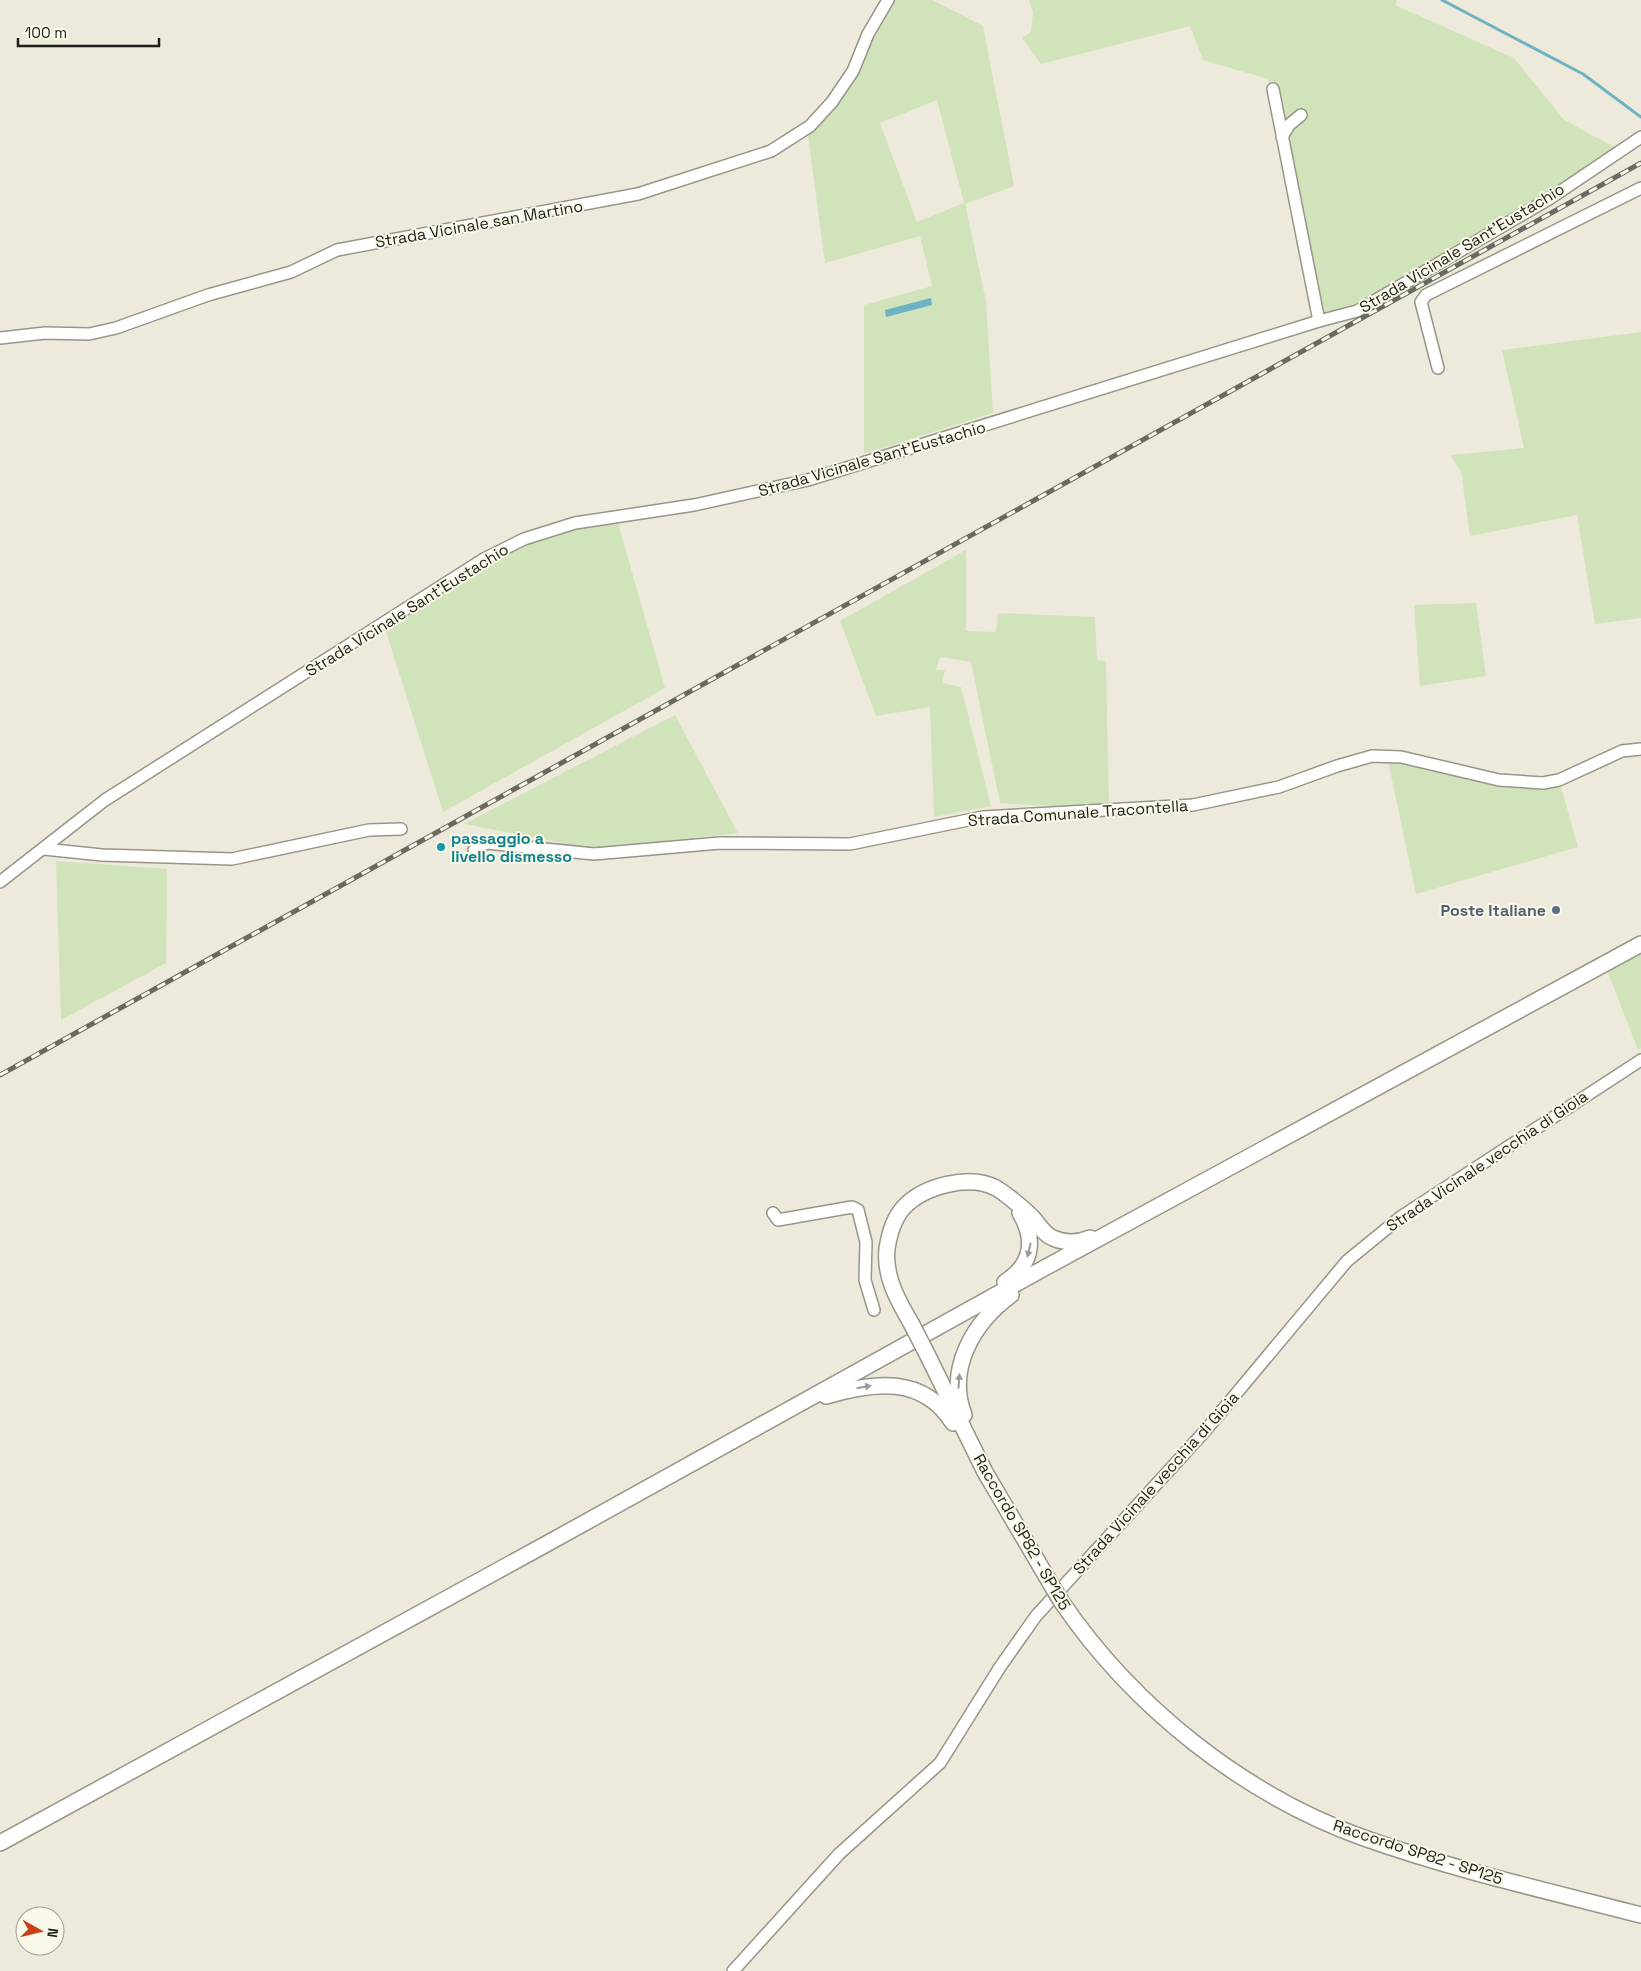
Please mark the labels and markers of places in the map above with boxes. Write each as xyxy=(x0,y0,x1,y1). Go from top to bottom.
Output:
place label: passaggio a livello dismesso xyxy=(451,828,572,867)
marker: passaggio a livello dismesso xyxy=(435,841,447,853)
place label: Poste Italiane xyxy=(1441,900,1546,921)
marker: Poste Italiane xyxy=(1550,904,1562,916)

